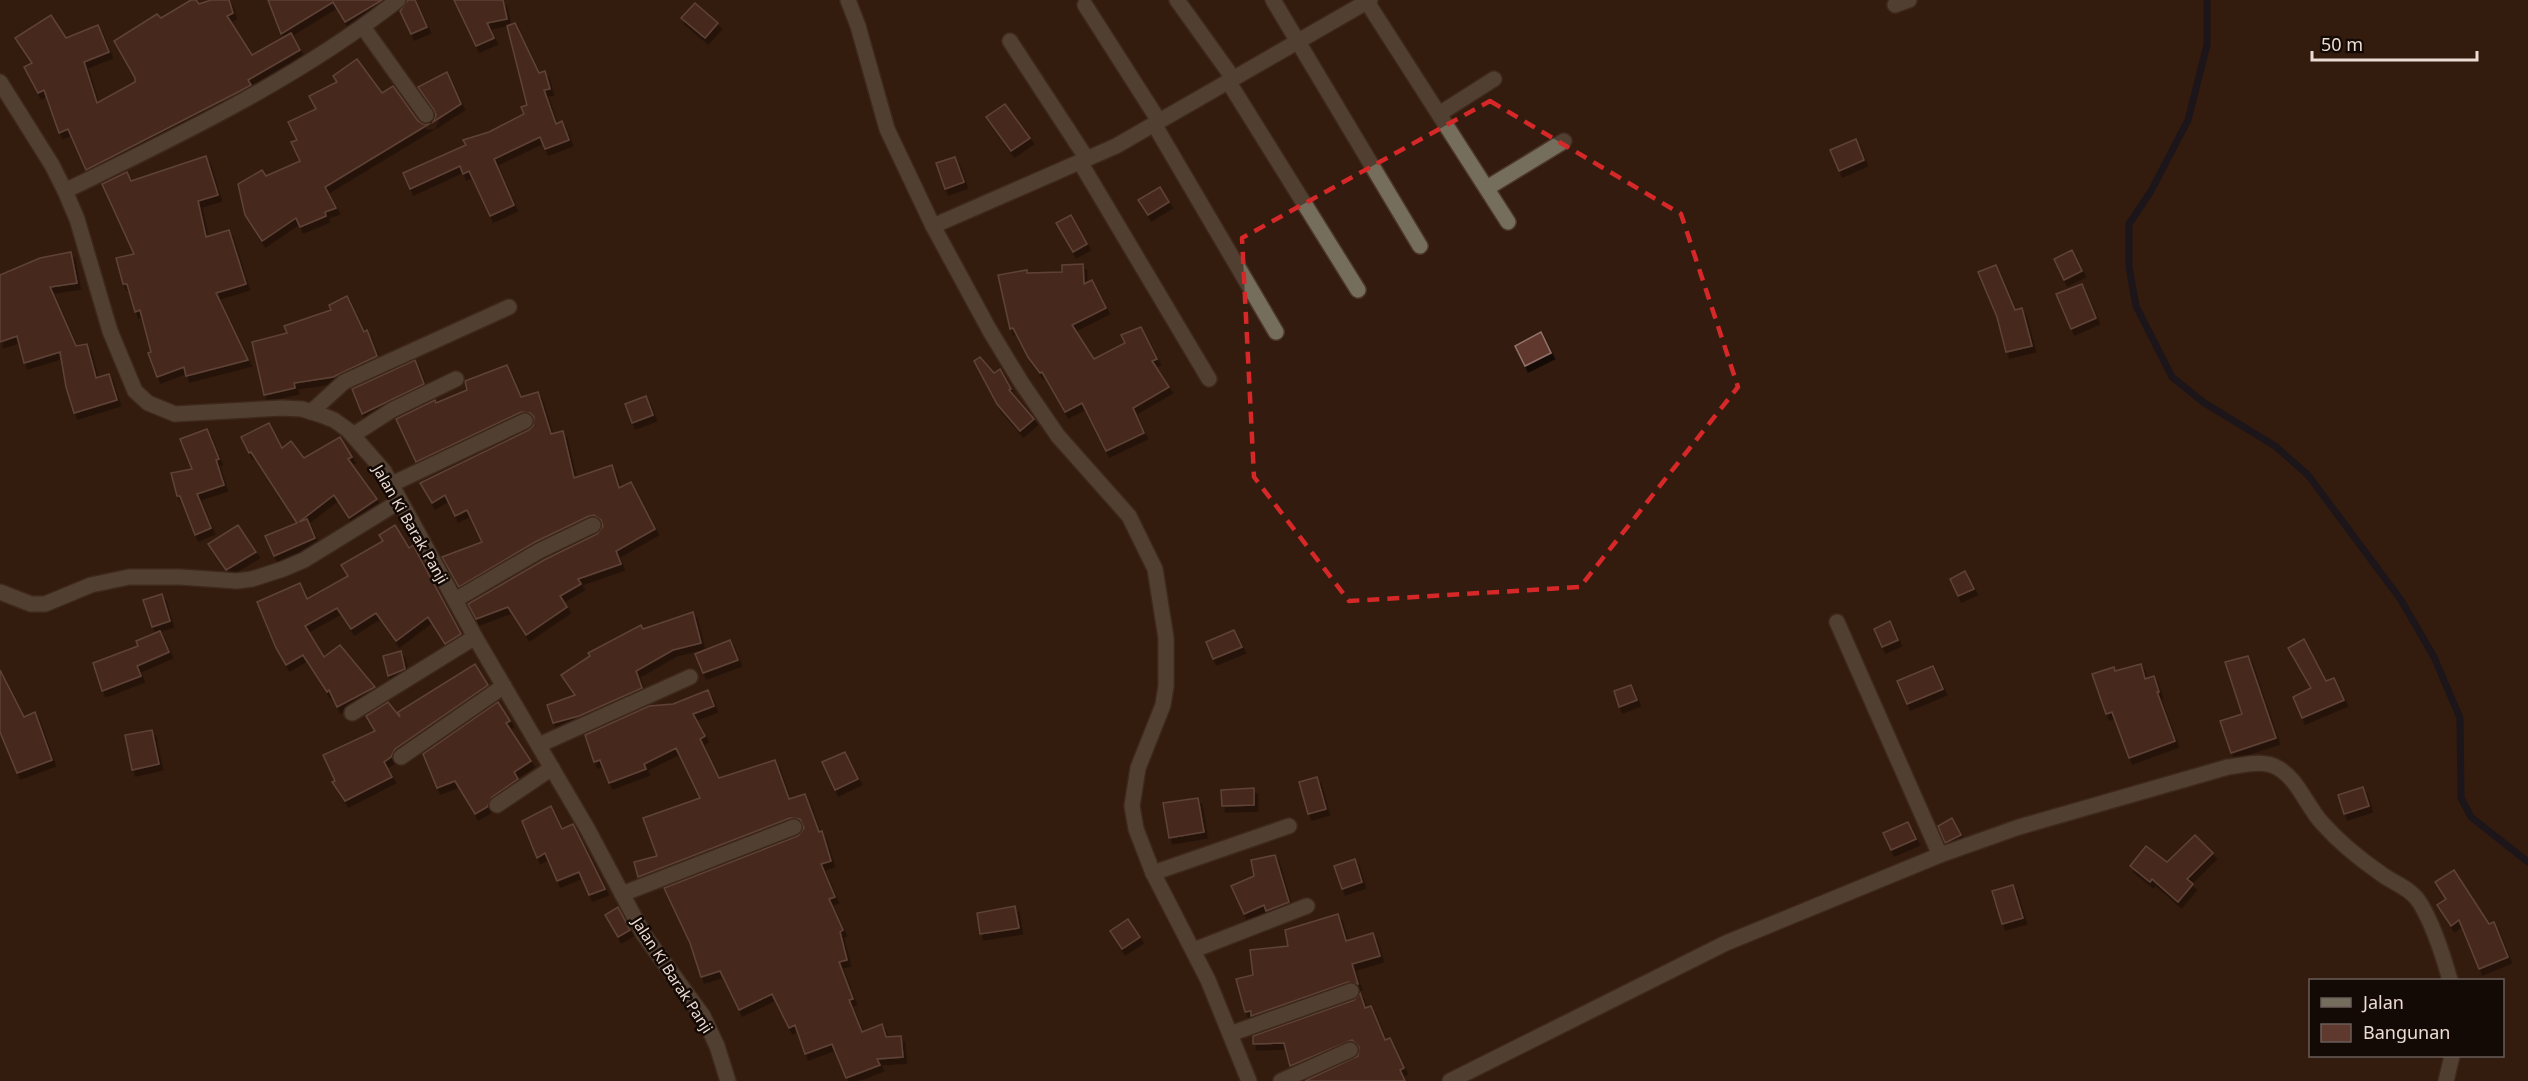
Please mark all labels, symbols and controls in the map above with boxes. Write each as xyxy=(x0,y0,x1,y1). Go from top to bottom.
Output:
scale bar xyxy=(2312,24,2477,62)
text: 50 m xyxy=(2321,32,2363,56)
street label: Jalan Ki Barak Panji xyxy=(368,459,453,587)
street label: Jalan Ki Barak Panji xyxy=(627,912,718,1037)
legend xyxy=(2309,979,2504,1057)
text: Jalan xyxy=(2361,990,2404,1014)
text: Bangunan xyxy=(2363,1020,2450,1044)

